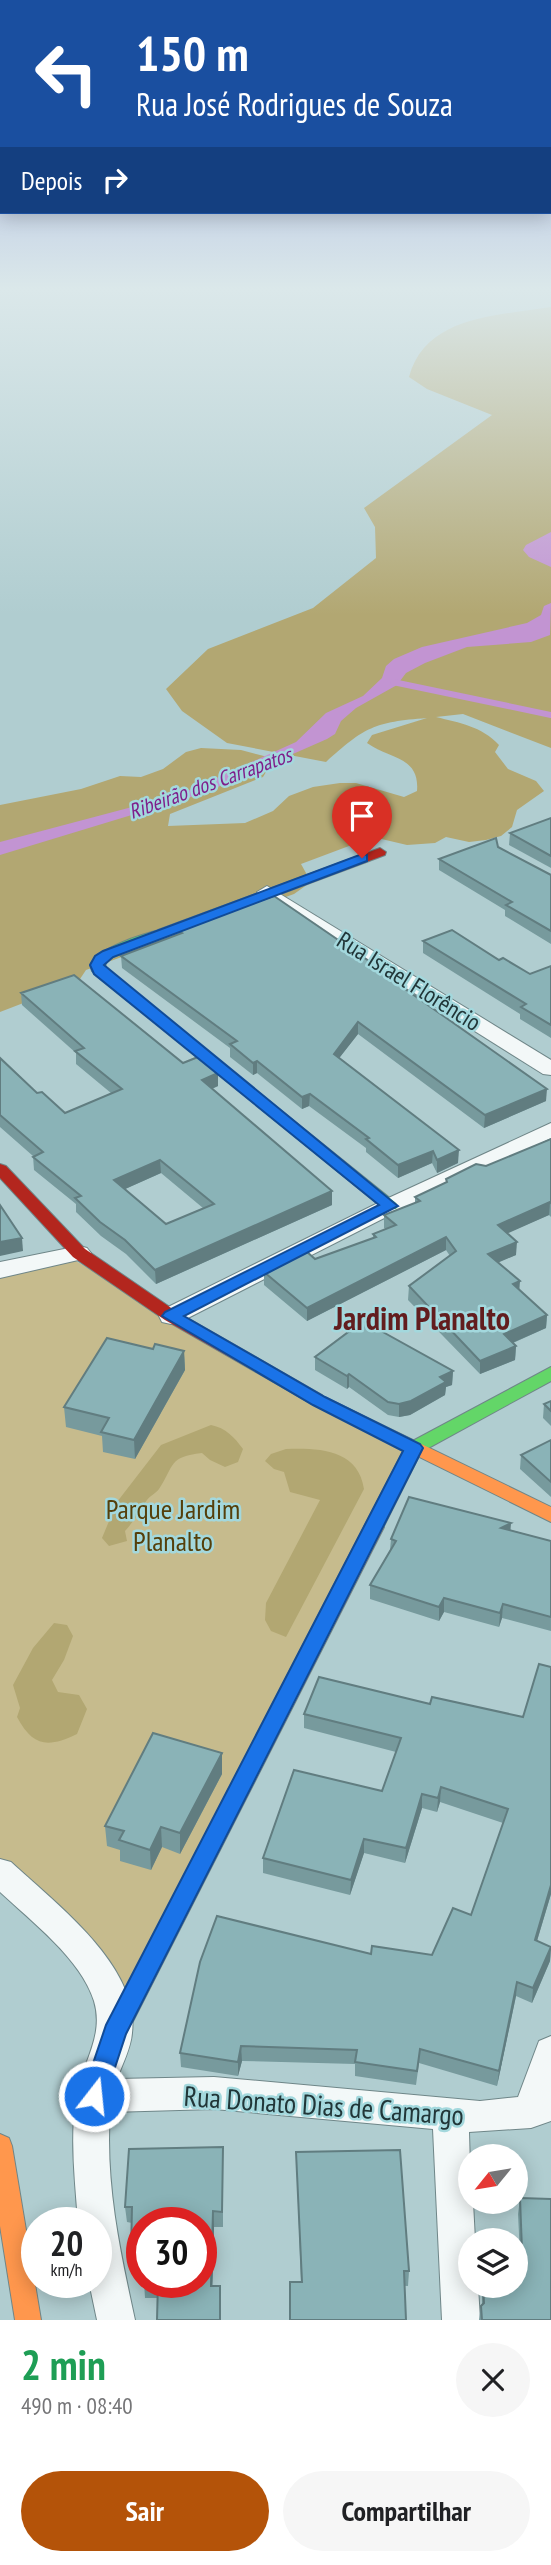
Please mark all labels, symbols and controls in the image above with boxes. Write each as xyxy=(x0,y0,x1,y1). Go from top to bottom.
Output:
text: 150 m xyxy=(136,21,249,85)
icon: left xyxy=(21,28,112,119)
text: Rua José Rodrigues de Souza xyxy=(136,83,453,125)
icon: right xyxy=(96,161,134,199)
text: Depois xyxy=(21,164,82,197)
water label: Ribeirão dos Carrapatos xyxy=(125,740,297,825)
pin xyxy=(332,786,392,858)
icon: arrive xyxy=(343,797,381,835)
street label: Rua Israel Florêncio xyxy=(331,924,487,1038)
district label: Jardim Planalto xyxy=(333,1297,510,1339)
park label: Parque Jardim Planalto xyxy=(106,1490,240,1559)
position arrow xyxy=(57,2059,131,2133)
street label: Rua Donato Dias de Camargo xyxy=(183,2077,465,2133)
north arrow xyxy=(458,2144,528,2214)
map controls xyxy=(458,2144,528,2298)
speed limit sign: 30 xyxy=(126,2207,217,2298)
text: 20 xyxy=(50,2220,83,2266)
button: layers xyxy=(458,2228,528,2298)
text: km/h xyxy=(51,2258,82,2281)
text: 2 min xyxy=(21,2337,106,2392)
button: close xyxy=(456,2343,530,2417)
text: 490 m · 08:40 xyxy=(21,2391,133,2420)
button: Sair xyxy=(21,2471,269,2551)
button: Compartilhar xyxy=(283,2471,530,2551)

